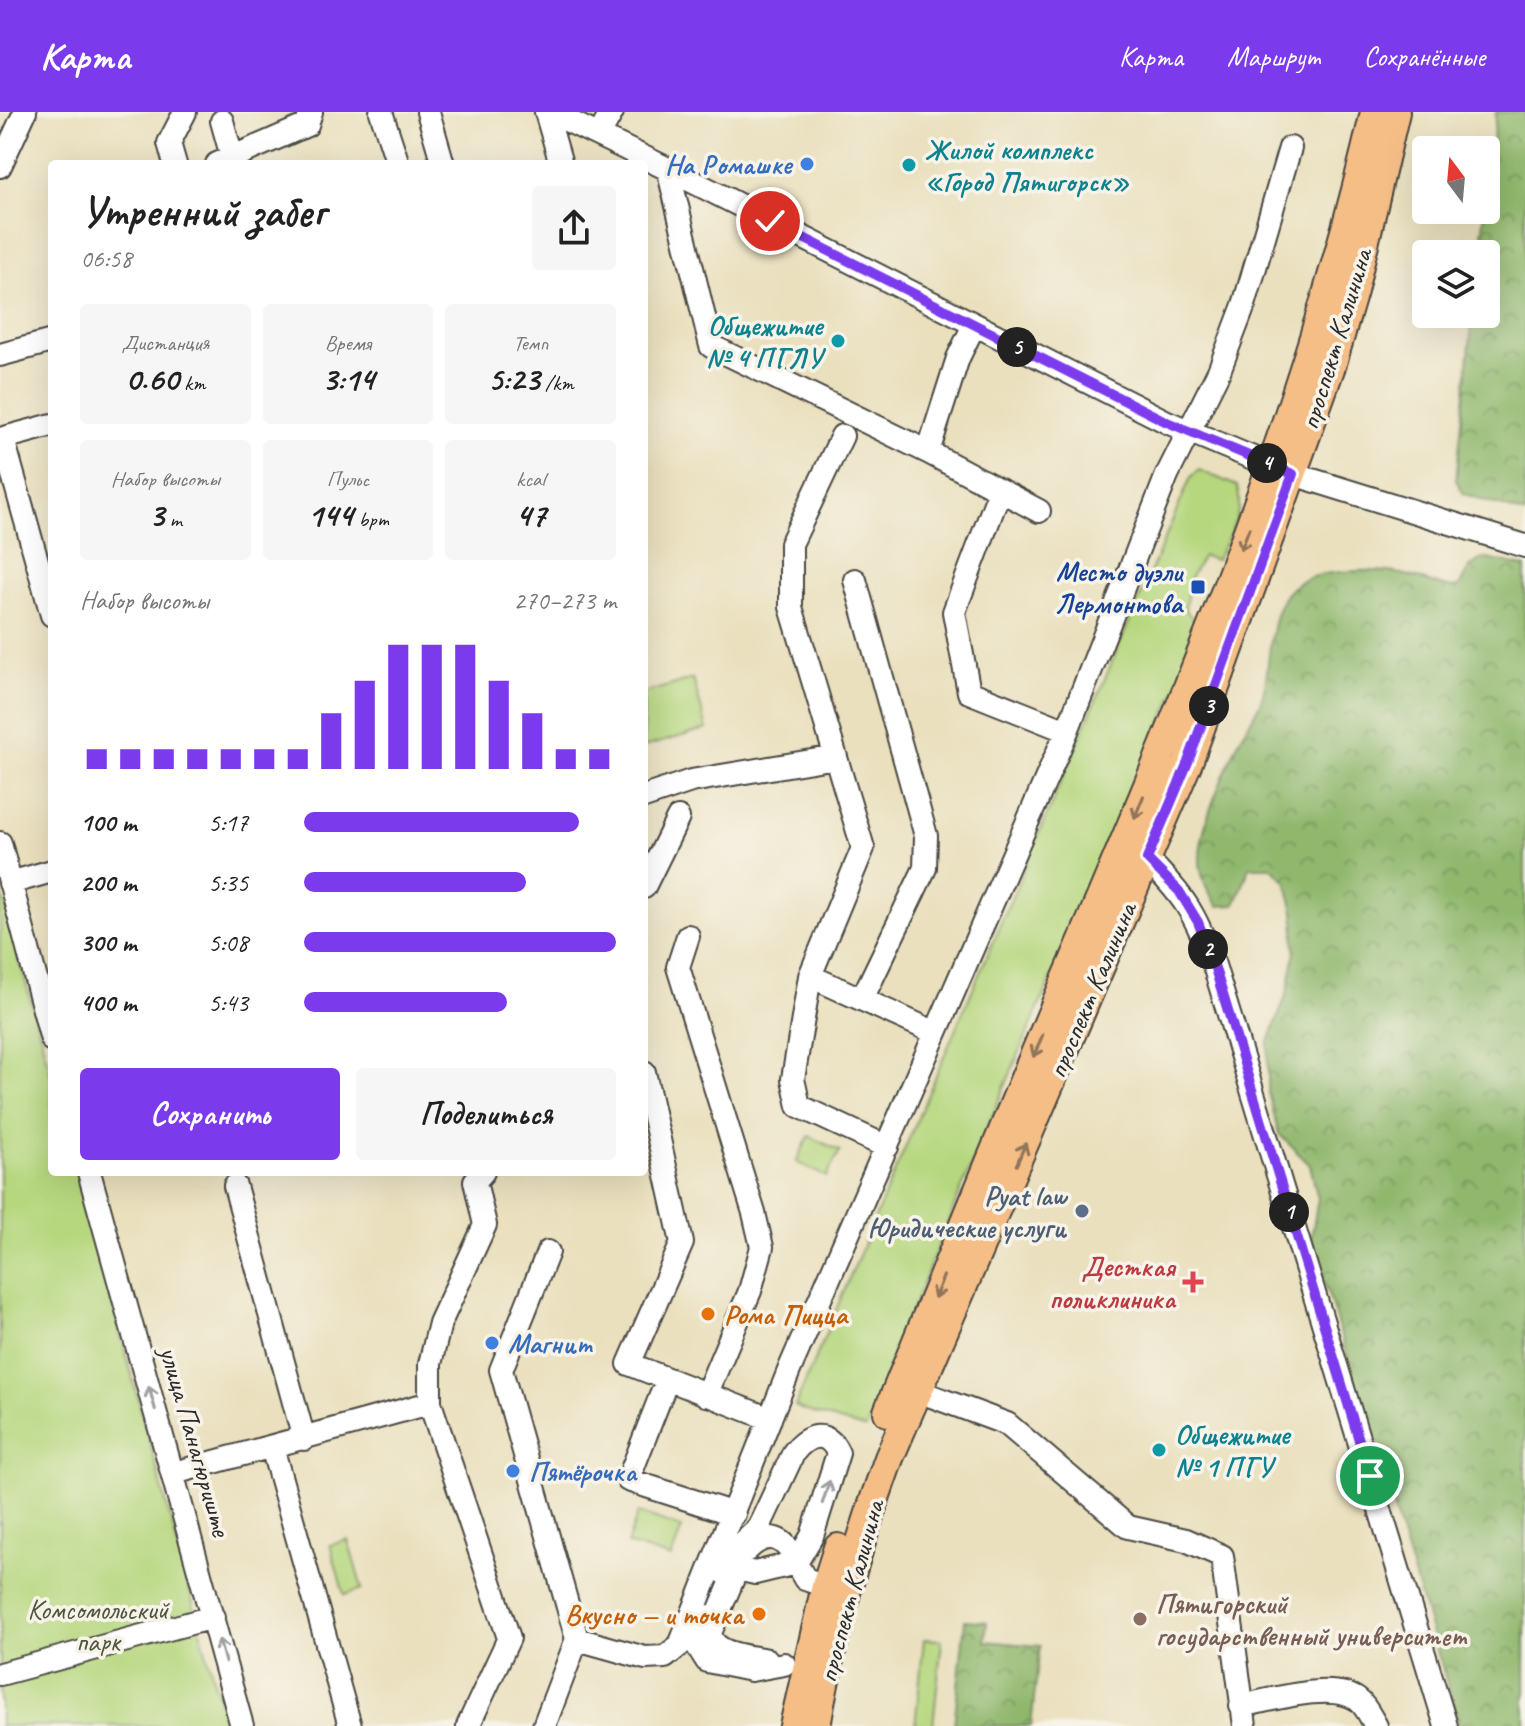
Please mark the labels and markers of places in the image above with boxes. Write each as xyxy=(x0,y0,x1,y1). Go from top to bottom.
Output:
place label: Жилой комплекс «Город Пятигорск» xyxy=(925,132,1129,199)
place label: На Ромашке xyxy=(665,147,794,182)
marker: На Ромашке xyxy=(798,155,816,173)
marker: Жилой комплекс «Город Пятигорск» xyxy=(900,156,918,174)
pin xyxy=(736,187,804,255)
place label: Общежитие № 4 ПГЛУ xyxy=(706,308,827,375)
pin: 5 xyxy=(997,327,1037,367)
marker: Общежитие № 4 ПГЛУ xyxy=(829,332,847,350)
pin: 4 xyxy=(1247,443,1287,483)
place label: Место дуэли Лермонтова xyxy=(1055,554,1185,621)
marker: Место дуэли Лермонтова xyxy=(1189,578,1207,596)
pin: 3 xyxy=(1189,686,1229,726)
pin: 2 xyxy=(1188,929,1228,969)
place label: Pyat law Юридические услуги xyxy=(868,1178,1069,1245)
pin: 1 xyxy=(1269,1192,1309,1232)
marker: Pyat law Юридические услуги xyxy=(1073,1202,1091,1220)
place label: Десткая поликлиника xyxy=(1049,1249,1177,1316)
marker: Десткая поликлиника xyxy=(1182,1271,1204,1293)
place label: Рома Пицца xyxy=(724,1297,849,1332)
marker: Рома Пицца xyxy=(699,1305,717,1323)
place label: Магнит xyxy=(508,1326,594,1361)
marker: Магнит xyxy=(483,1334,501,1352)
place label: Общежитие № 1 ПГУ xyxy=(1175,1417,1292,1484)
marker: Общежитие № 1 ПГУ xyxy=(1150,1441,1168,1459)
pin xyxy=(1336,1442,1404,1510)
place label: Пятёрочка xyxy=(529,1454,638,1489)
marker: Пятёрочка xyxy=(504,1462,522,1480)
place label: Пятигорский государственный университет xyxy=(1156,1586,1468,1654)
place label: Вкусно — и точка xyxy=(565,1597,746,1632)
marker: Вкусно — и точка xyxy=(750,1605,768,1623)
marker: Пятигорский государственный университет xyxy=(1131,1610,1149,1628)

